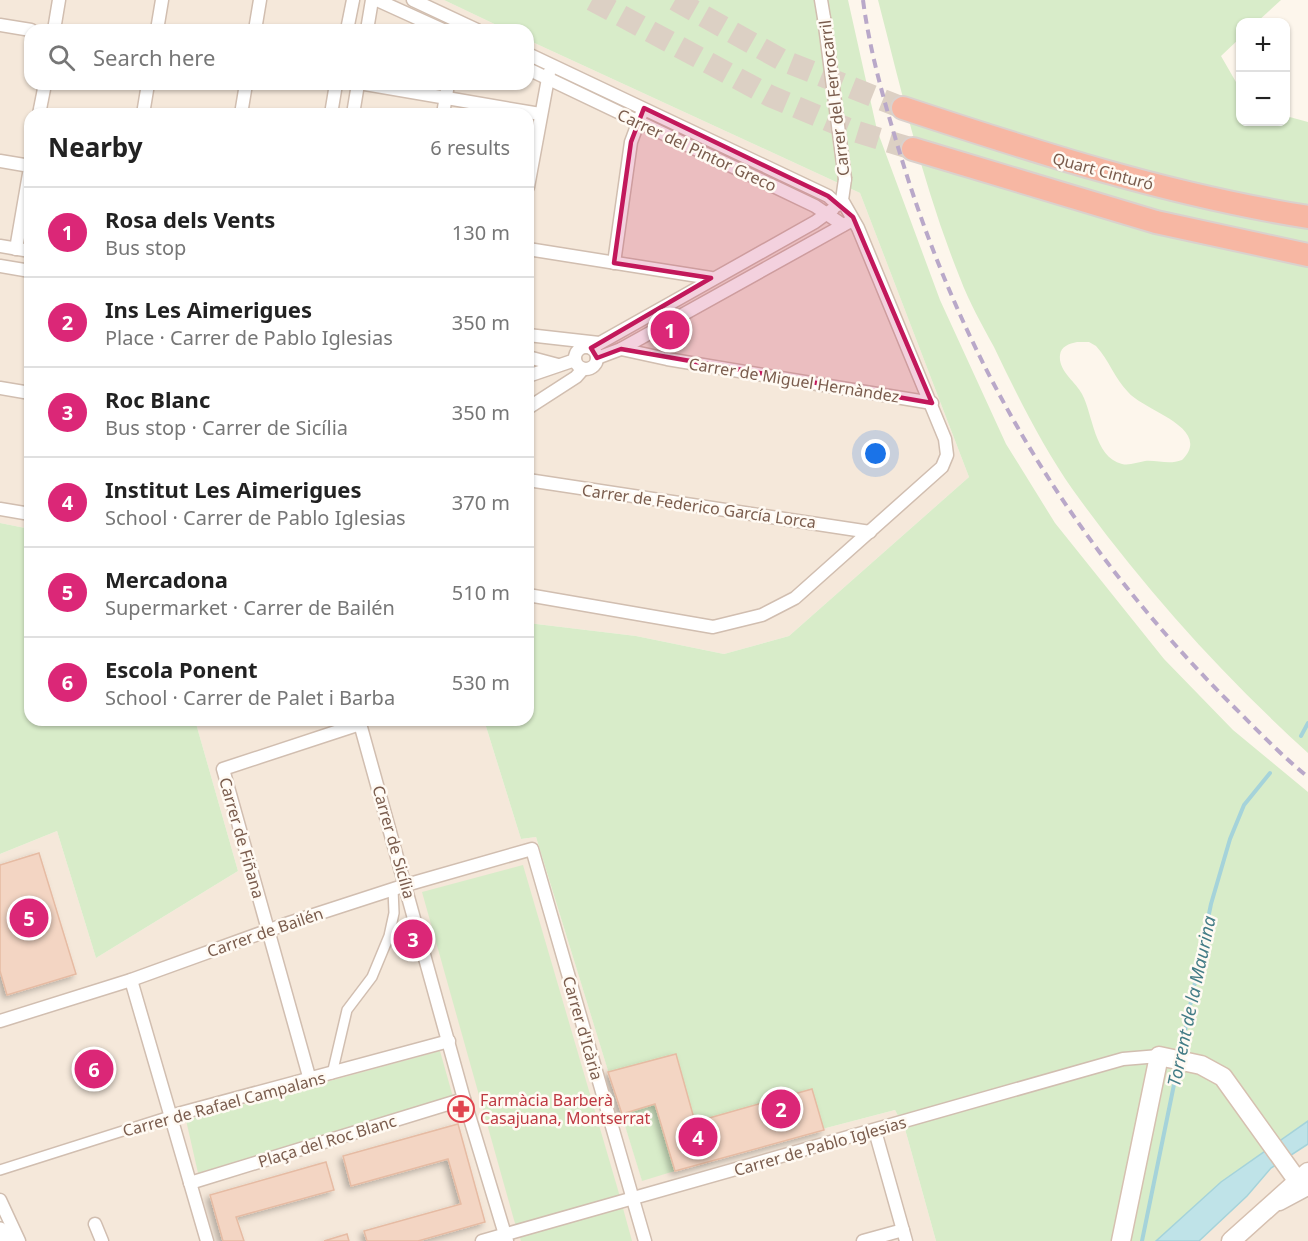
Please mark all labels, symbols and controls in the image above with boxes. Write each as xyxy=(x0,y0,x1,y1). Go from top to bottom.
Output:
map controls xyxy=(1236,18,1290,126)
button: + xyxy=(1236,18,1290,72)
street label: Carrer del Ferrocarril xyxy=(814,19,854,177)
search box xyxy=(24,24,534,90)
icon: search xyxy=(45,41,78,74)
text: Search here xyxy=(93,42,215,72)
button: − xyxy=(1236,72,1290,126)
street label: Carrer del Pintor Greco xyxy=(614,103,780,197)
text: Nearby xyxy=(48,129,143,165)
text: 6 results xyxy=(430,134,510,161)
street label: Quart Cinturó xyxy=(1050,147,1156,195)
text: Rosa dels Vents xyxy=(105,204,275,234)
text: 1 xyxy=(62,219,73,246)
text: 130 m xyxy=(452,219,510,246)
text: Bus stop xyxy=(105,234,186,261)
text: Ins Les Aimerigues xyxy=(105,294,312,324)
pin: 1 xyxy=(650,308,690,352)
text: 2 xyxy=(62,309,73,336)
text: 350 m xyxy=(452,309,510,336)
text: Place · Carrer de Pablo Iglesias xyxy=(105,324,393,351)
street label: Carrer de Miguel Hernàndez xyxy=(687,352,901,408)
text: Roc Blanc xyxy=(105,384,210,414)
text: 3 xyxy=(62,399,73,426)
text: 350 m xyxy=(452,399,510,426)
text: Bus stop · Carrer de Sicília xyxy=(105,414,348,441)
your location xyxy=(861,439,890,468)
text: Institut Les Aimerigues xyxy=(105,474,362,504)
street label: Carrer de Federico García Lorca xyxy=(581,479,817,533)
text: 4 xyxy=(62,489,73,516)
text: 370 m xyxy=(452,489,510,516)
text: School · Carrer de Pablo Iglesias xyxy=(105,504,406,531)
text: Mercadona xyxy=(105,564,228,594)
text: 5 xyxy=(62,579,73,606)
text: 510 m xyxy=(452,579,510,606)
text: Supermarket · Carrer de Bailén xyxy=(105,594,395,621)
text: Escola Ponent xyxy=(105,654,258,684)
text: 6 xyxy=(62,669,73,696)
text: 530 m xyxy=(452,669,510,696)
text: School · Carrer de Palet i Barba xyxy=(105,684,395,711)
street label: Carrer de Fiñana xyxy=(214,775,270,901)
street label: Carrer de Sicília xyxy=(367,783,421,901)
pin: 5 xyxy=(9,896,48,940)
street label: Carrer de Bailén xyxy=(204,902,326,962)
water label: Torrent de la Maurina xyxy=(1161,914,1221,1088)
pin: 3 xyxy=(394,916,432,962)
street label: Carrer d'Icària xyxy=(558,974,608,1082)
pin: 6 xyxy=(74,1046,113,1092)
street label: Carrer de Rafael Campalans xyxy=(120,1066,328,1142)
pin: 2 xyxy=(762,1086,800,1132)
place label: Farmàcia Barberà Casajuana, Montserrat xyxy=(480,1089,650,1129)
pharmacy icon: Farmàcia Barberà Casajuana, Montserrat xyxy=(446,1094,476,1124)
street label: Plaça del Roc Blanc xyxy=(255,1109,399,1172)
street label: Carrer de Pablo Iglesias xyxy=(731,1111,909,1181)
pin: 4 xyxy=(678,1114,718,1160)

